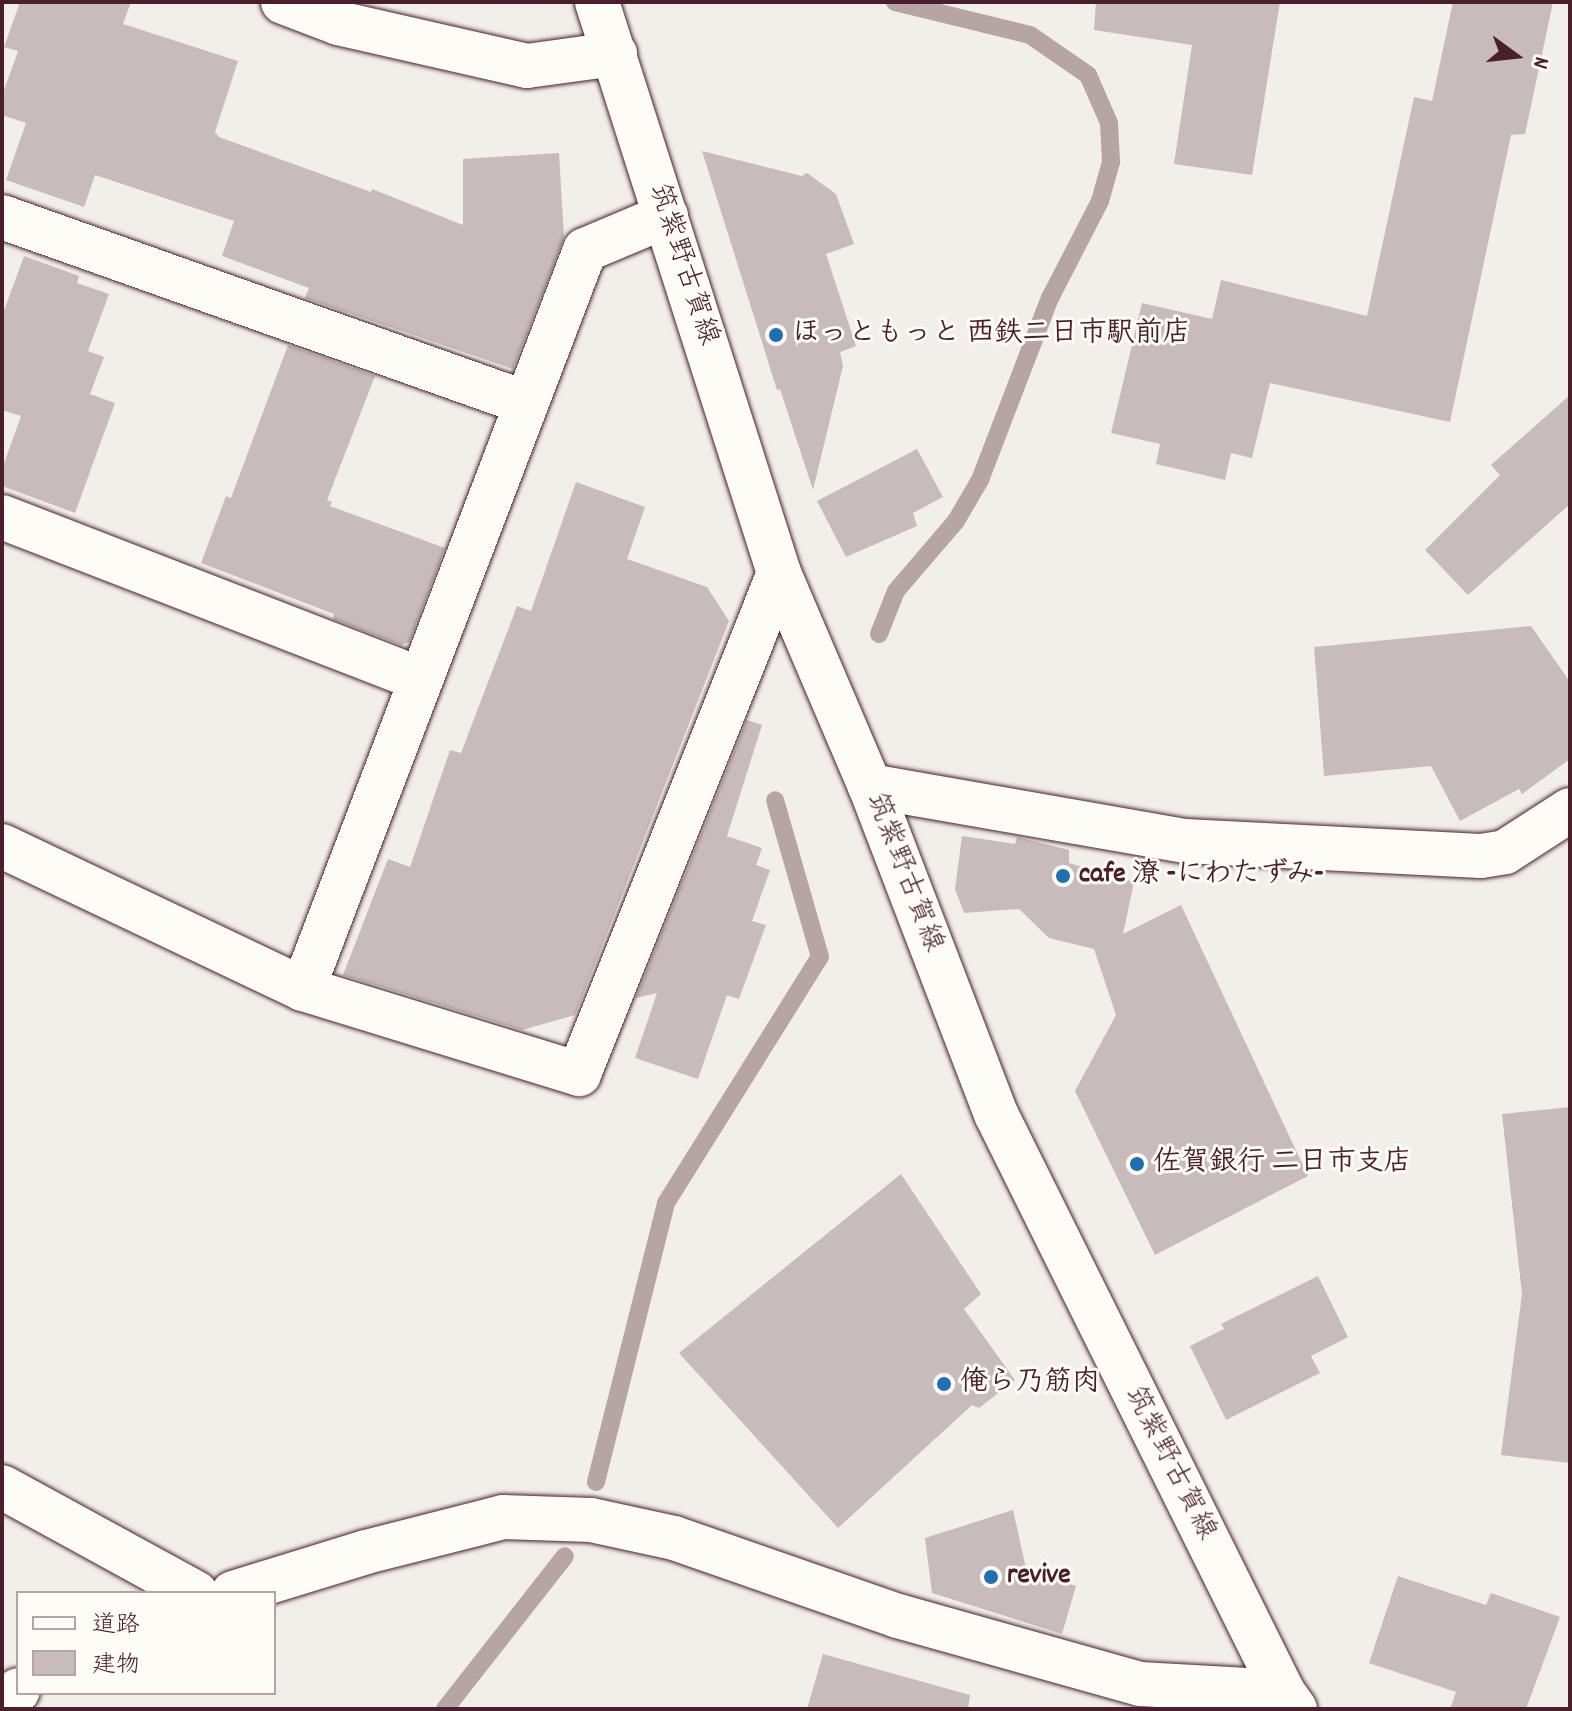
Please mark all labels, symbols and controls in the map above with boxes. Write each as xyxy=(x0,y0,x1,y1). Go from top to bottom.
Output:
north arrow xyxy=(1476,16,1556,96)
text: N xyxy=(1523,53,1556,72)
street label: 筑紫野古賀線 xyxy=(640,180,724,350)
place label: ほっともっと 西鉄二日市駅前店 xyxy=(792,318,1190,352)
marker: ほっともっと 西鉄二日市駅前店 xyxy=(767,326,785,344)
street label: 筑紫野古賀線 xyxy=(857,789,949,957)
place label: cafe 潦 -にわたずみ- xyxy=(1079,859,1326,893)
marker: cafe 潦 -にわたずみ- xyxy=(1054,867,1072,885)
place label: 佐賀銀行 二日市支店 xyxy=(1153,1147,1411,1181)
marker: 佐賀銀行 二日市支店 xyxy=(1128,1155,1146,1173)
place label: 俺ら乃筋肉 xyxy=(960,1367,1100,1401)
marker: 俺ら乃筋肉 xyxy=(935,1375,953,1393)
street label: 筑紫野古賀線 xyxy=(1116,1382,1222,1546)
place label: revive xyxy=(1007,1560,1071,1594)
marker: revive xyxy=(982,1568,1000,1586)
legend xyxy=(16,1591,276,1695)
text: 道路 xyxy=(92,1609,140,1643)
text: 建物 xyxy=(92,1649,140,1683)

